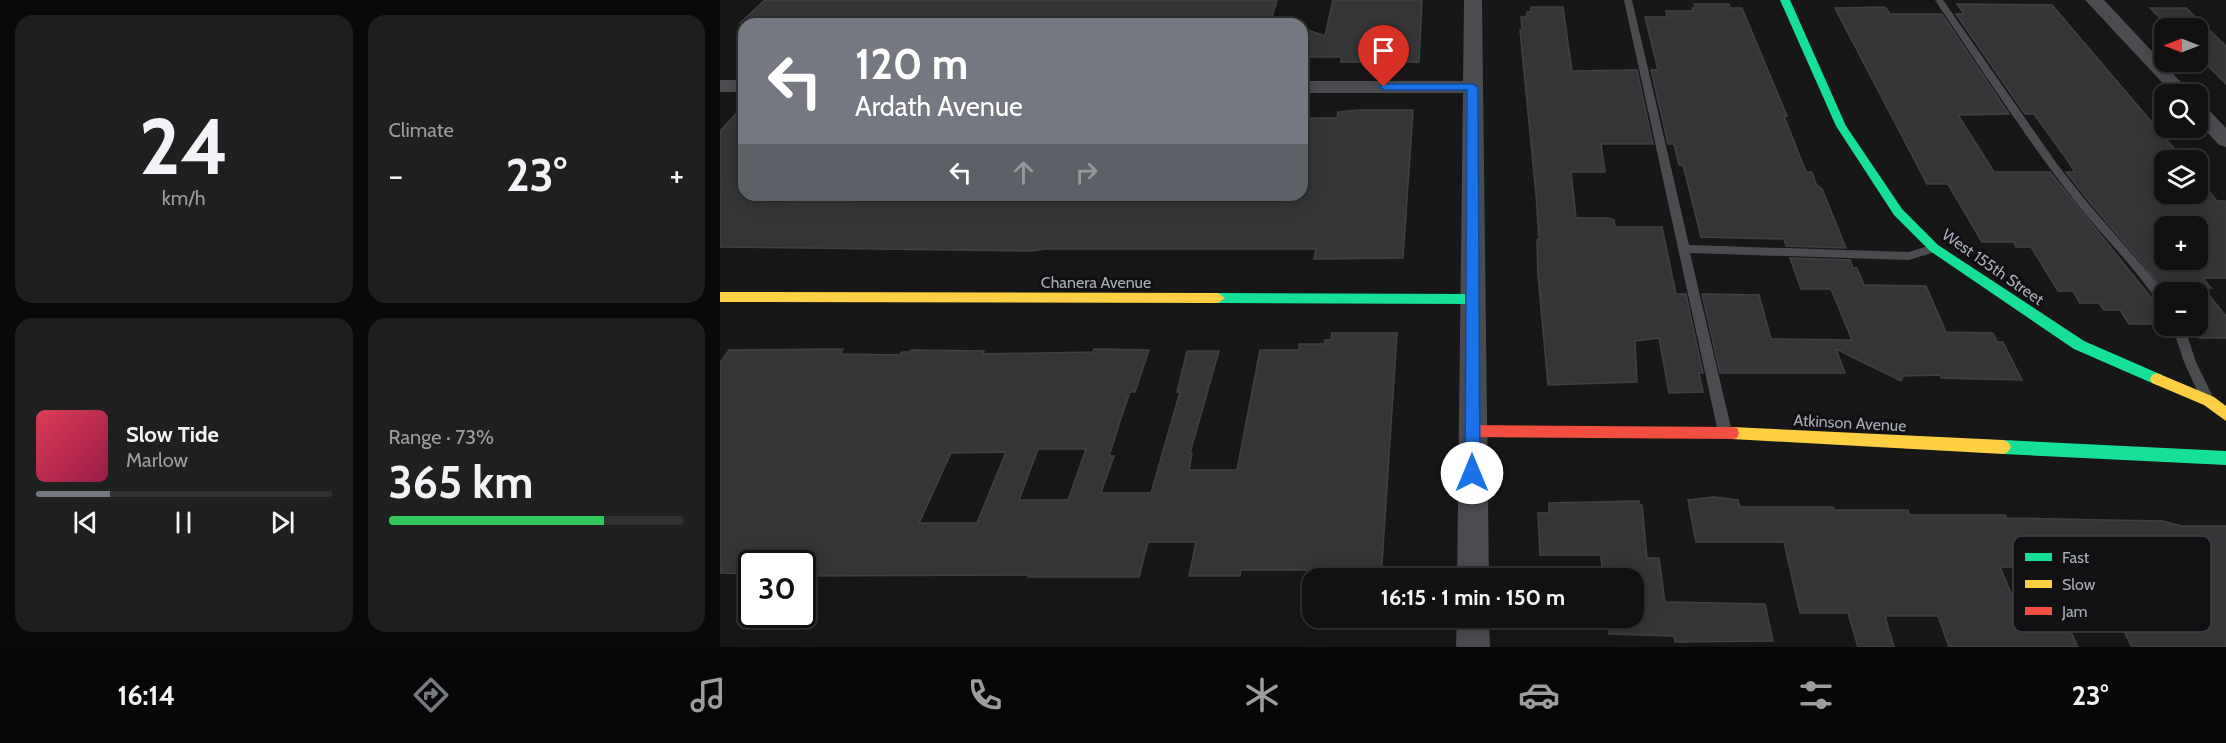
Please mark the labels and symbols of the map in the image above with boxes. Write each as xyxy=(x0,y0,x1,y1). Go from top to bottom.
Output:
north arrow xyxy=(2154,18,2208,72)
pin xyxy=(1358,25,1409,87)
street label: West 155th Street xyxy=(1939,225,2048,309)
street label: Chanera Avenue xyxy=(1041,273,1151,292)
street label: Atkinson Avenue xyxy=(1793,411,1907,435)
position arrow xyxy=(1440,441,1504,505)
legend xyxy=(2013,536,2211,632)
text: Fast xyxy=(2062,548,2090,567)
speed limit sign: 30 xyxy=(738,550,816,628)
text: Slow xyxy=(2062,575,2096,594)
text: Jam xyxy=(2061,602,2088,621)

